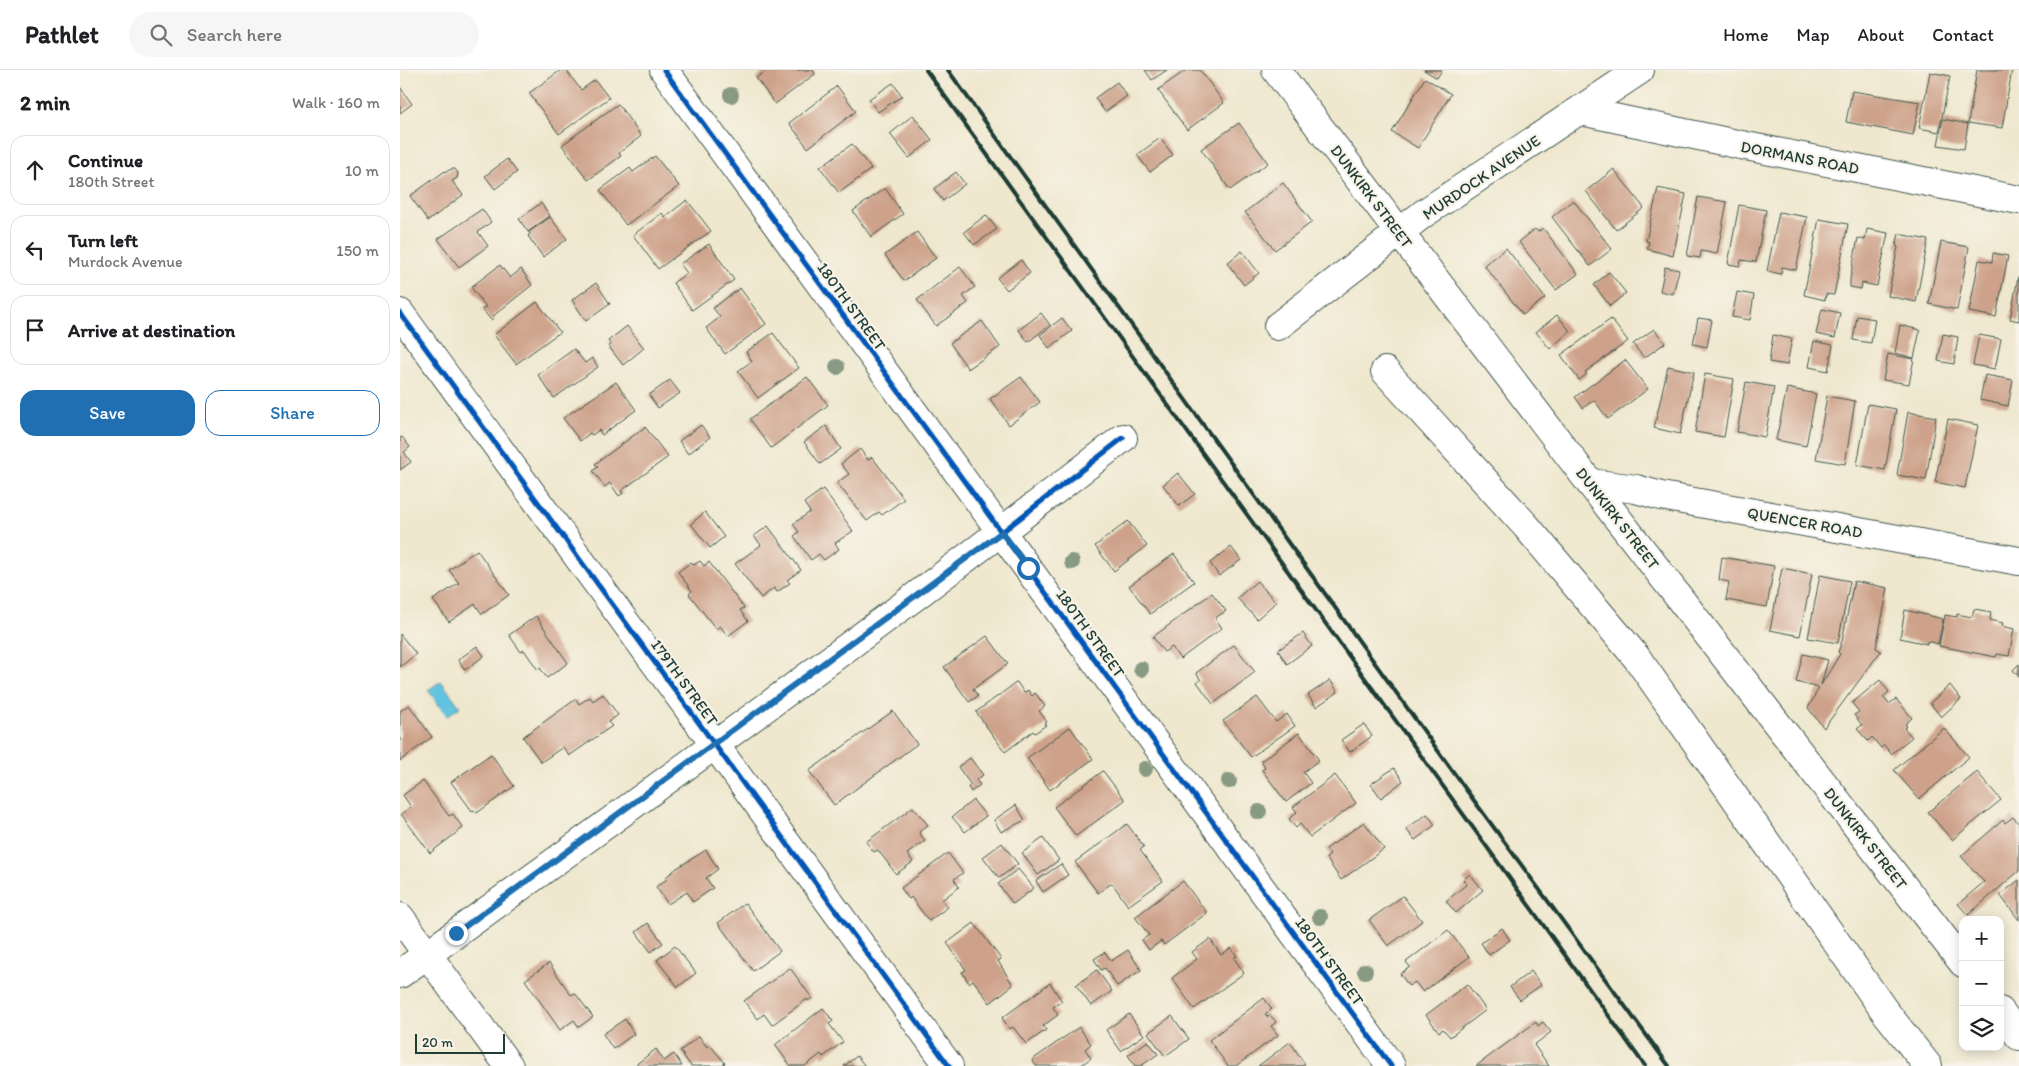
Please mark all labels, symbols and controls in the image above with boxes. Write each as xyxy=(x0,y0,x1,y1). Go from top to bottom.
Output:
search box xyxy=(129,12,479,57)
text: Pathlet xyxy=(25,20,99,49)
icon: search xyxy=(147,21,175,49)
text: Search here xyxy=(187,23,282,46)
text: Home xyxy=(1723,24,1769,46)
text: Map xyxy=(1797,24,1830,46)
text: About xyxy=(1858,24,1904,46)
text: Contact xyxy=(1932,24,1994,46)
text: 2 min xyxy=(20,90,70,115)
text: Walk · 160 m xyxy=(292,93,380,112)
street label: MURDOCK AVENUE xyxy=(1419,131,1544,224)
street label: DORMANS ROAD xyxy=(1739,137,1861,178)
street label: DUNKIRK STREET xyxy=(1327,141,1417,252)
text: Continue xyxy=(68,149,143,172)
icon: ahead xyxy=(21,156,49,184)
text: 10 m xyxy=(345,161,379,180)
text: 180th Street xyxy=(68,172,154,191)
text: Turn left xyxy=(68,229,138,252)
icon: left xyxy=(21,236,49,264)
text: 150 m xyxy=(336,241,379,260)
text: Murdock Avenue xyxy=(68,252,183,271)
street label: 180TH STREET xyxy=(813,258,890,354)
icon: arrive xyxy=(21,316,49,344)
text: Arrive at destination xyxy=(68,319,235,342)
button: Save xyxy=(20,390,195,436)
button: Share xyxy=(205,390,380,436)
street label: DUNKIRK STREET xyxy=(1572,463,1663,573)
street label: QUENCER ROAD xyxy=(1746,503,1864,542)
route start xyxy=(1017,557,1040,580)
street label: 180TH STREET xyxy=(1052,585,1129,681)
street label: 179TH STREET xyxy=(647,635,722,729)
street label: DUNKIRK STREET xyxy=(1820,783,1911,893)
street label: 180TH STREET xyxy=(1291,913,1368,1009)
map controls xyxy=(1959,916,2004,1051)
button: + xyxy=(1959,916,2004,961)
route end xyxy=(445,922,468,945)
button: − xyxy=(1959,961,2004,1006)
button: layers xyxy=(1959,1006,2004,1051)
scale bar xyxy=(415,1031,505,1054)
text: 20 m xyxy=(422,1034,453,1051)

